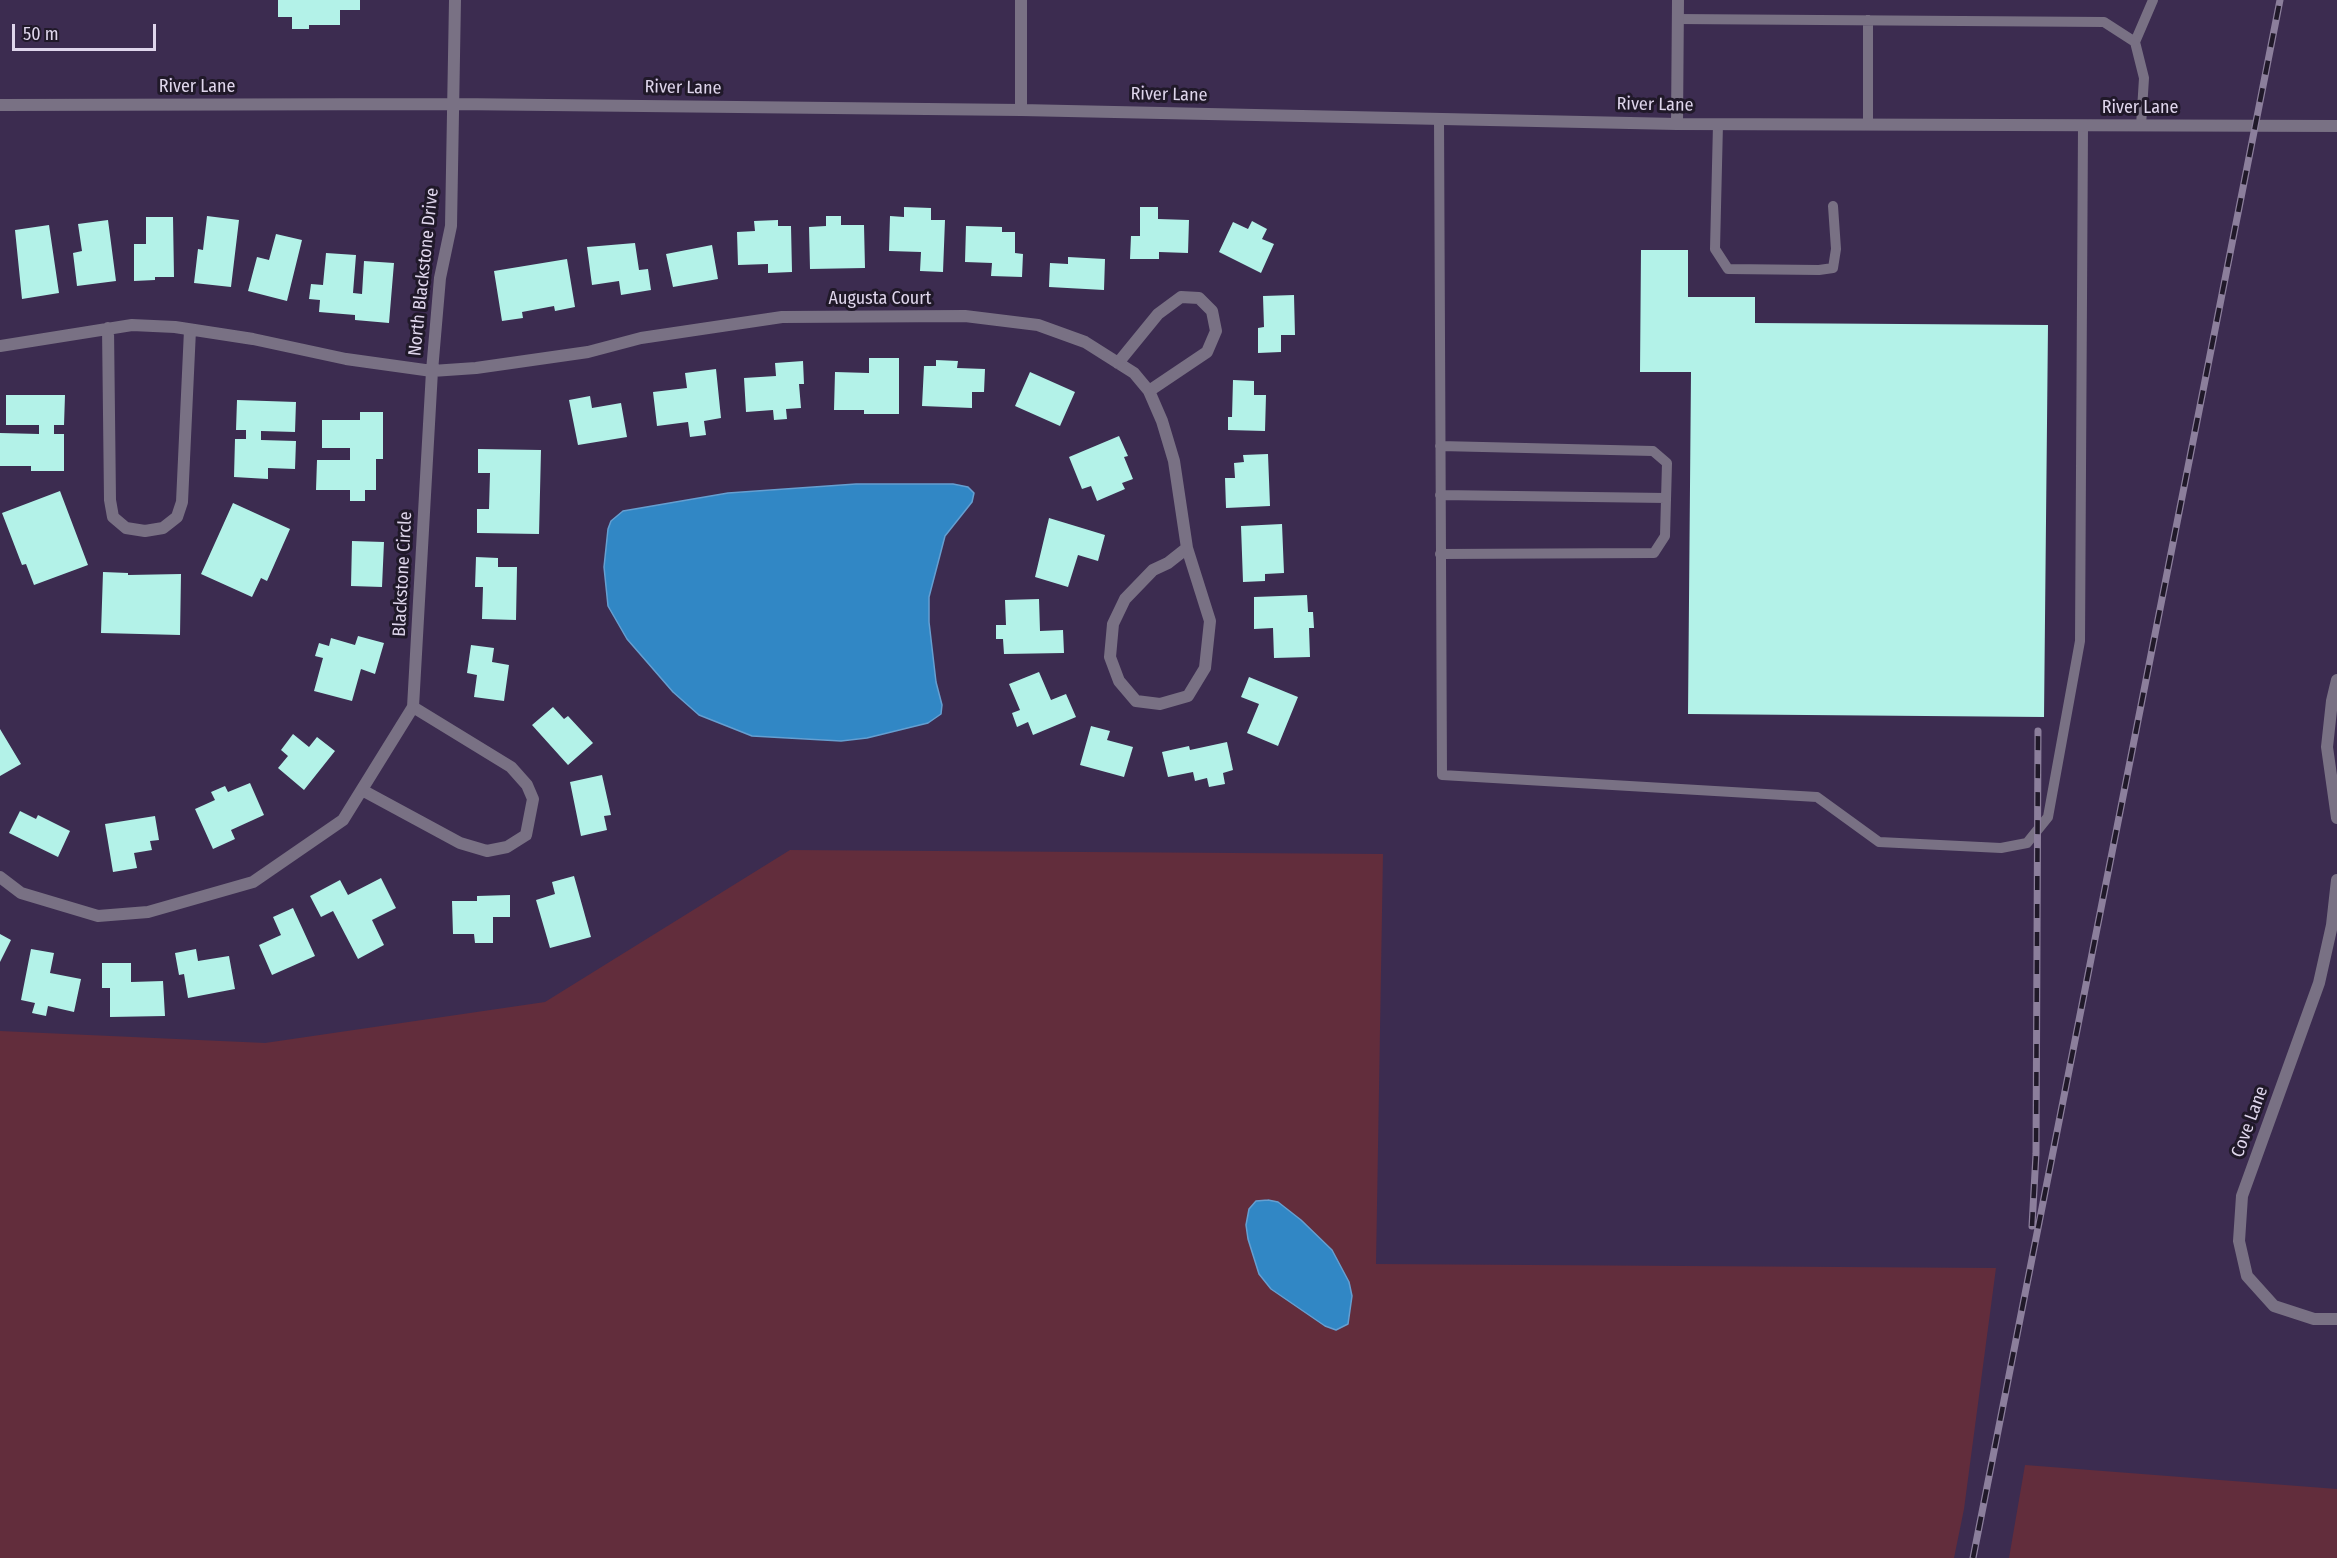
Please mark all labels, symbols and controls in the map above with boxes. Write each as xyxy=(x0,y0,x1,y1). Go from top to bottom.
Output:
scale bar xyxy=(15,12,159,50)
text: 50 m xyxy=(23,23,59,45)
street label: River Lane xyxy=(159,76,235,98)
street label: River Lane xyxy=(644,77,722,99)
street label: River Lane xyxy=(1130,84,1208,106)
street label: River Lane xyxy=(1616,94,1694,116)
street label: River Lane xyxy=(2102,97,2178,119)
street label: North Blackstone Drive xyxy=(404,187,444,357)
street label: Augusta Court xyxy=(829,288,931,310)
street label: Blackstone Circle xyxy=(389,511,417,637)
street label: Cove Lane xyxy=(2227,1083,2273,1161)

